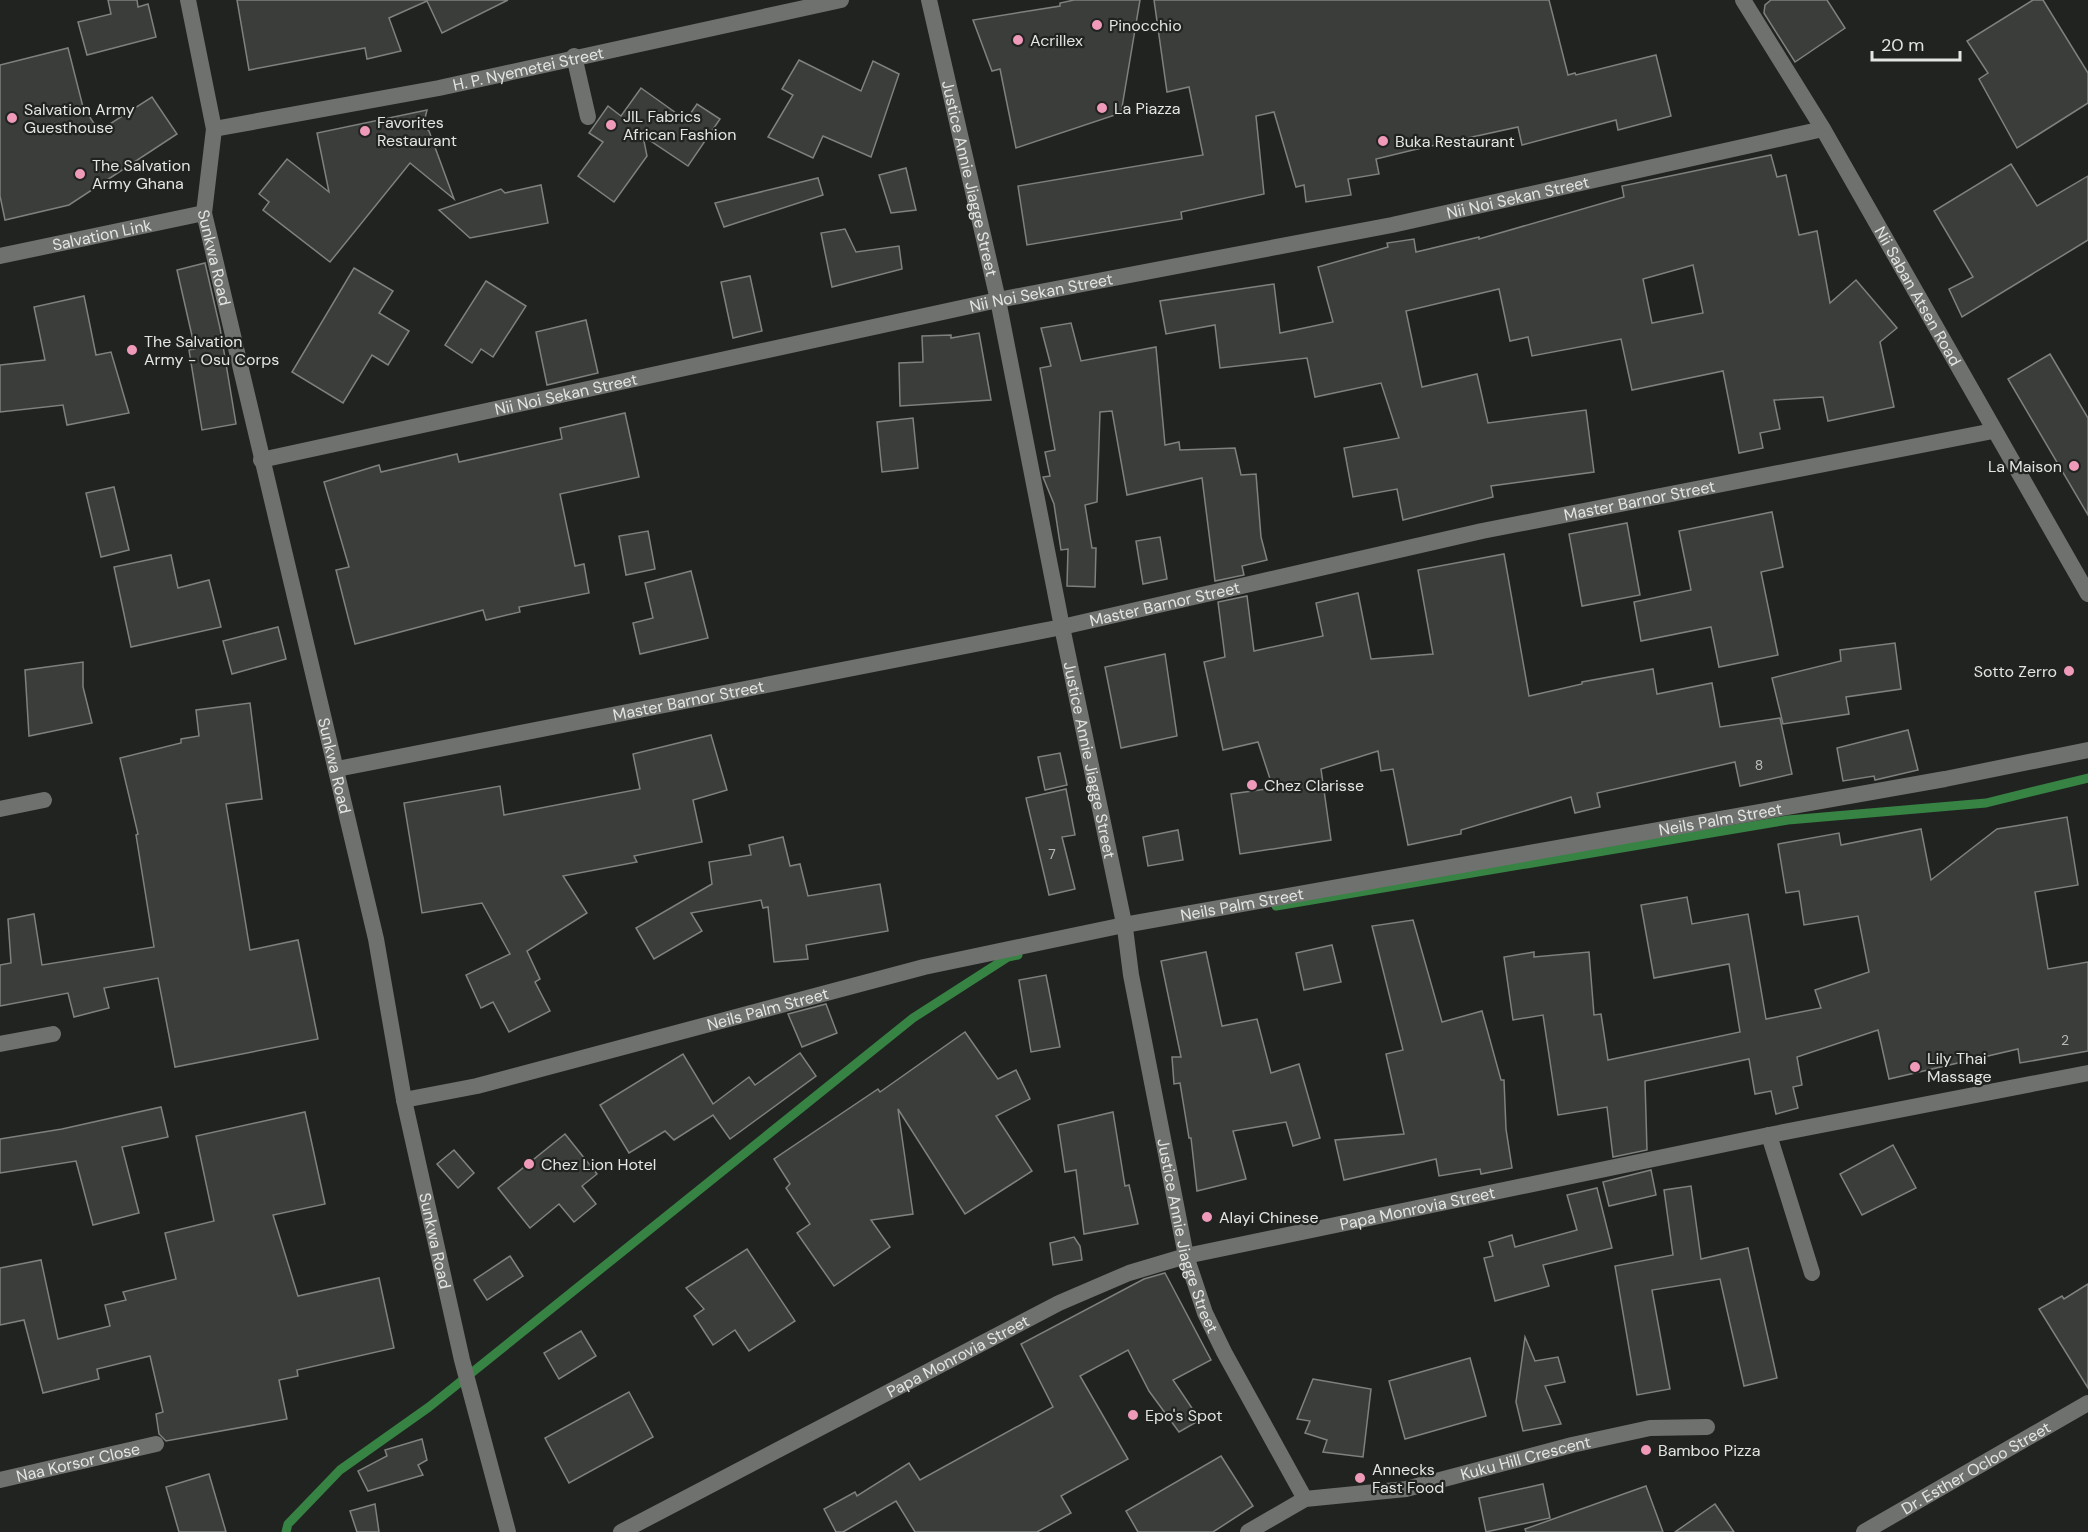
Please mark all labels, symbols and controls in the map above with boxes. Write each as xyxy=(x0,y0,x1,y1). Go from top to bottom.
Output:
place label: Pinocchio xyxy=(1109,15,1182,36)
marker: Pinocchio xyxy=(1090,18,1104,32)
scale bar xyxy=(1872,24,1960,62)
place label: Acrillex xyxy=(1030,30,1083,51)
marker: Acrillex xyxy=(1011,33,1025,47)
text: 20 m xyxy=(1881,33,1924,57)
street label: H. P. Nyemetei Street xyxy=(451,42,606,96)
street label: Justice Annie Jiagge Street xyxy=(937,78,1002,279)
place label: La Piazza xyxy=(1114,98,1181,119)
place label: Salvation Army Guesthouse xyxy=(24,99,135,138)
marker: La Piazza xyxy=(1095,101,1109,115)
place label: JIL Fabrics African Fashion xyxy=(623,106,736,145)
marker: Salvation Army Guesthouse xyxy=(5,111,19,125)
place label: Favorites Restaurant xyxy=(377,112,457,151)
marker: JIL Fabrics African Fashion xyxy=(604,118,618,132)
marker: Favorites Restaurant xyxy=(358,124,372,138)
place label: Buka Restaurant xyxy=(1395,131,1515,152)
marker: Buka Restaurant xyxy=(1376,134,1390,148)
place label: The Salvation Army Ghana xyxy=(92,155,190,194)
marker: The Salvation Army Ghana xyxy=(73,167,87,181)
street label: Nii Noi Sekan Street xyxy=(1444,171,1591,224)
street label: Sunkwa Road xyxy=(193,208,236,308)
street label: Salvation Link xyxy=(50,214,153,256)
street label: Nii Saban Atsen Road xyxy=(1870,223,1966,370)
street label: Nii Noi Sekan Street xyxy=(968,268,1115,317)
place label: The Salvation Army - Osu Corps xyxy=(144,331,279,370)
marker: The Salvation Army - Osu Corps xyxy=(125,343,139,357)
street label: Nii Noi Sekan Street xyxy=(493,369,639,420)
place label: La Maison xyxy=(1988,456,2062,477)
marker: La Maison xyxy=(2067,459,2081,473)
street label: Master Barnor Street xyxy=(1562,476,1717,526)
street label: Master Barnor Street xyxy=(1087,577,1242,631)
street label: Justice Annie Jiagge Street xyxy=(1059,660,1120,861)
place label: Sotto Zerro xyxy=(1974,661,2057,682)
marker: Sotto Zerro xyxy=(2062,664,2076,678)
street label: Master Barnor Street xyxy=(611,676,766,726)
street label: Sunkwa Road xyxy=(313,716,356,816)
house number: 8 xyxy=(1755,756,1763,774)
place label: Chez Clarisse xyxy=(1264,775,1364,796)
marker: Chez Clarisse xyxy=(1245,778,1259,792)
street label: Neils Palm Street xyxy=(1657,798,1784,841)
house number: 7 xyxy=(1048,845,1056,863)
street label: Neils Palm Street xyxy=(1179,883,1305,926)
street label: Neils Palm Street xyxy=(705,983,831,1035)
house number: 2 xyxy=(2061,1031,2069,1049)
place label: Lily Thai Massage xyxy=(1927,1048,1992,1087)
marker: Lily Thai Massage xyxy=(1908,1060,1922,1074)
street label: Justice Annie Jiagge Street xyxy=(1152,1137,1223,1337)
place label: Chez Lion Hotel xyxy=(541,1154,656,1175)
marker: Chez Lion Hotel xyxy=(522,1157,536,1171)
street label: Papa Monrovia Street xyxy=(1338,1182,1497,1235)
street label: Sunkwa Road xyxy=(414,1191,456,1291)
place label: Alayi Chinese xyxy=(1219,1207,1319,1228)
marker: Alayi Chinese xyxy=(1200,1210,1214,1224)
street label: Papa Monrovia Street xyxy=(883,1310,1033,1402)
place label: Epo's Spot xyxy=(1145,1405,1222,1426)
marker: Epo's Spot xyxy=(1126,1408,1140,1422)
street label: Dr. Esther Ocloo Street xyxy=(1898,1417,2055,1519)
street label: Kuku Hill Crescent xyxy=(1458,1431,1593,1485)
street label: Naa Korsor Close xyxy=(14,1438,142,1487)
place label: Bamboo Pizza xyxy=(1658,1440,1760,1461)
marker: Bamboo Pizza xyxy=(1639,1443,1653,1457)
place label: Annecks Fast Food xyxy=(1372,1459,1444,1498)
marker: Annecks Fast Food xyxy=(1353,1471,1367,1485)

